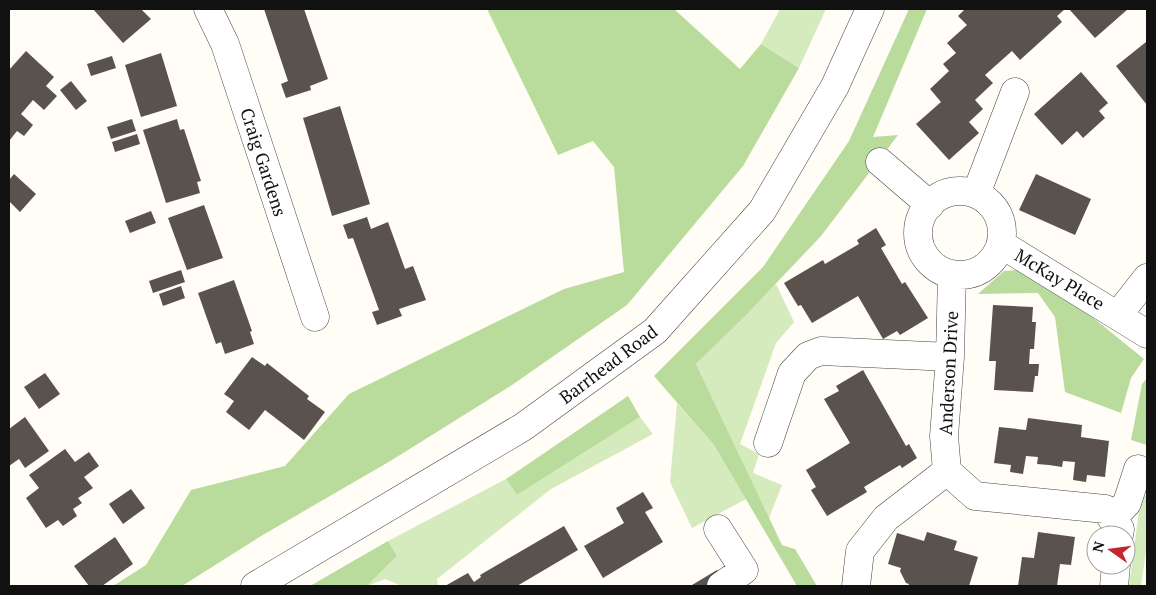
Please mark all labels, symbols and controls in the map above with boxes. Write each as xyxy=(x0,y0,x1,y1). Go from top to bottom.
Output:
street label: Craig Gardens xyxy=(235,105,293,219)
street label: McKay Place xyxy=(1011,243,1109,315)
street label: Anderson Drive xyxy=(933,310,963,436)
street label: Barrhead Road xyxy=(554,319,662,409)
north arrow xyxy=(1086,525,1136,575)
text: N xyxy=(1087,539,1108,554)

